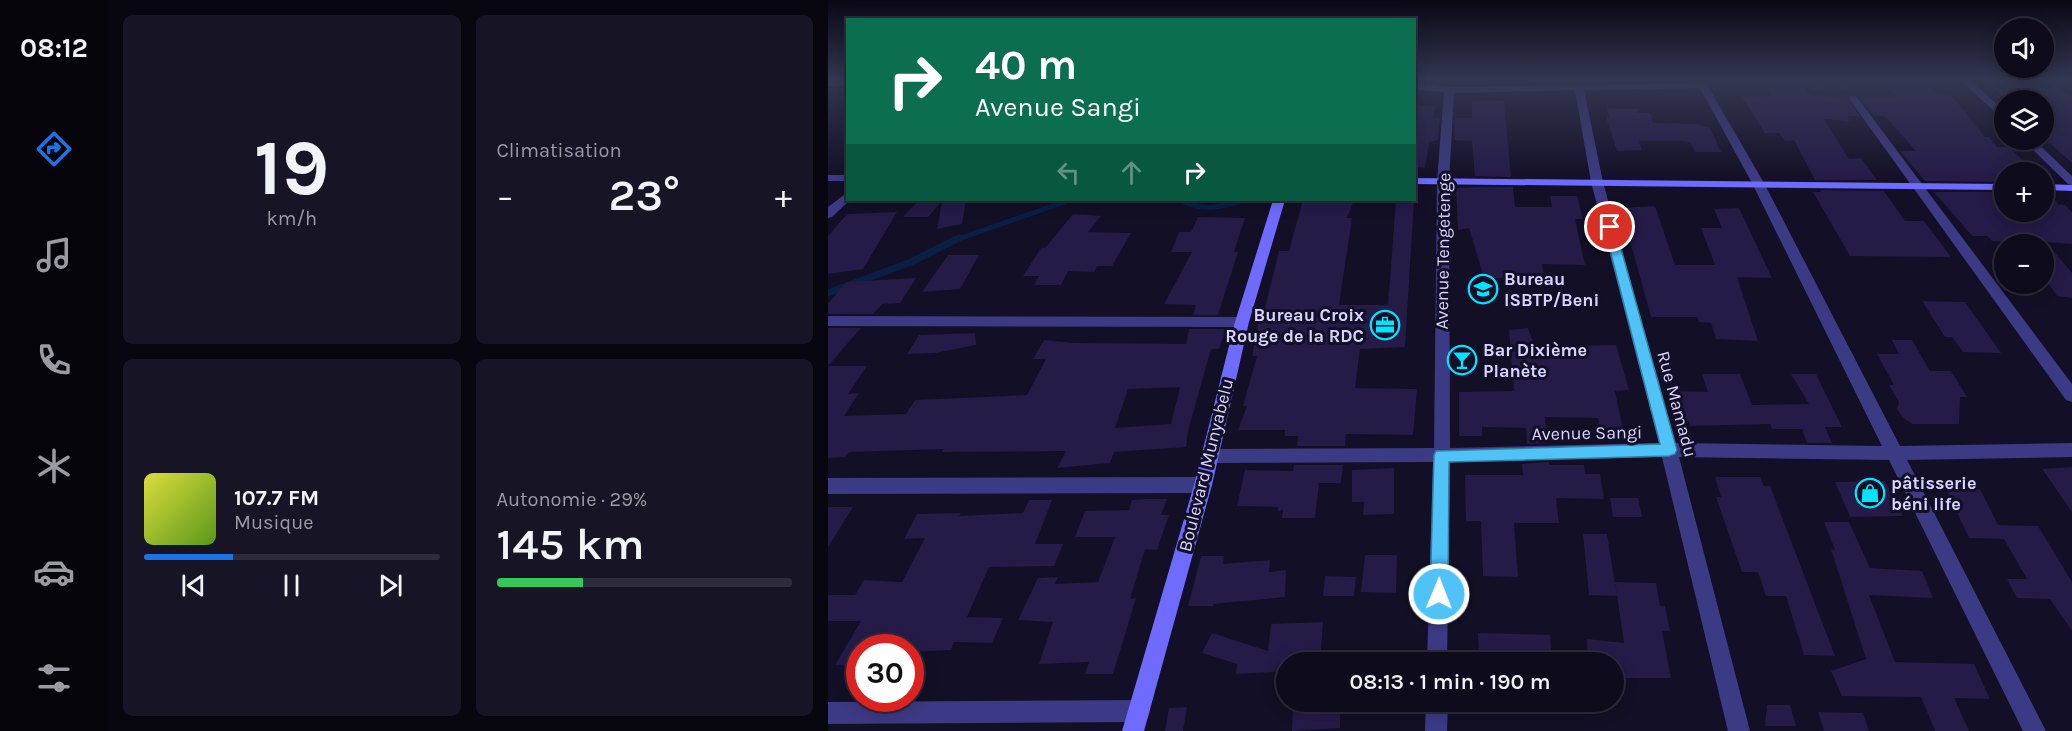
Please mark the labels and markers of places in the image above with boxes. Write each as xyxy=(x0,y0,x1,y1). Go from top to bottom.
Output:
pin xyxy=(1584,201,1635,252)
place label: Bureau ISBTP/Beni xyxy=(1504,268,1599,311)
school or university icon: Bureau ISBTP/Beni xyxy=(1467,273,1499,305)
place label: Bureau Croix Rouge de la RDC xyxy=(1225,304,1364,347)
office icon: Bureau Croix Rouge de la RDC xyxy=(1369,309,1401,341)
place label: Bar Dixième Planète xyxy=(1483,339,1587,382)
bar icon: Bar Dixième Planète xyxy=(1446,344,1478,376)
place label: pâtisserie béni life xyxy=(1891,472,1977,515)
shop icon: pâtisserie béni life xyxy=(1854,477,1886,509)

